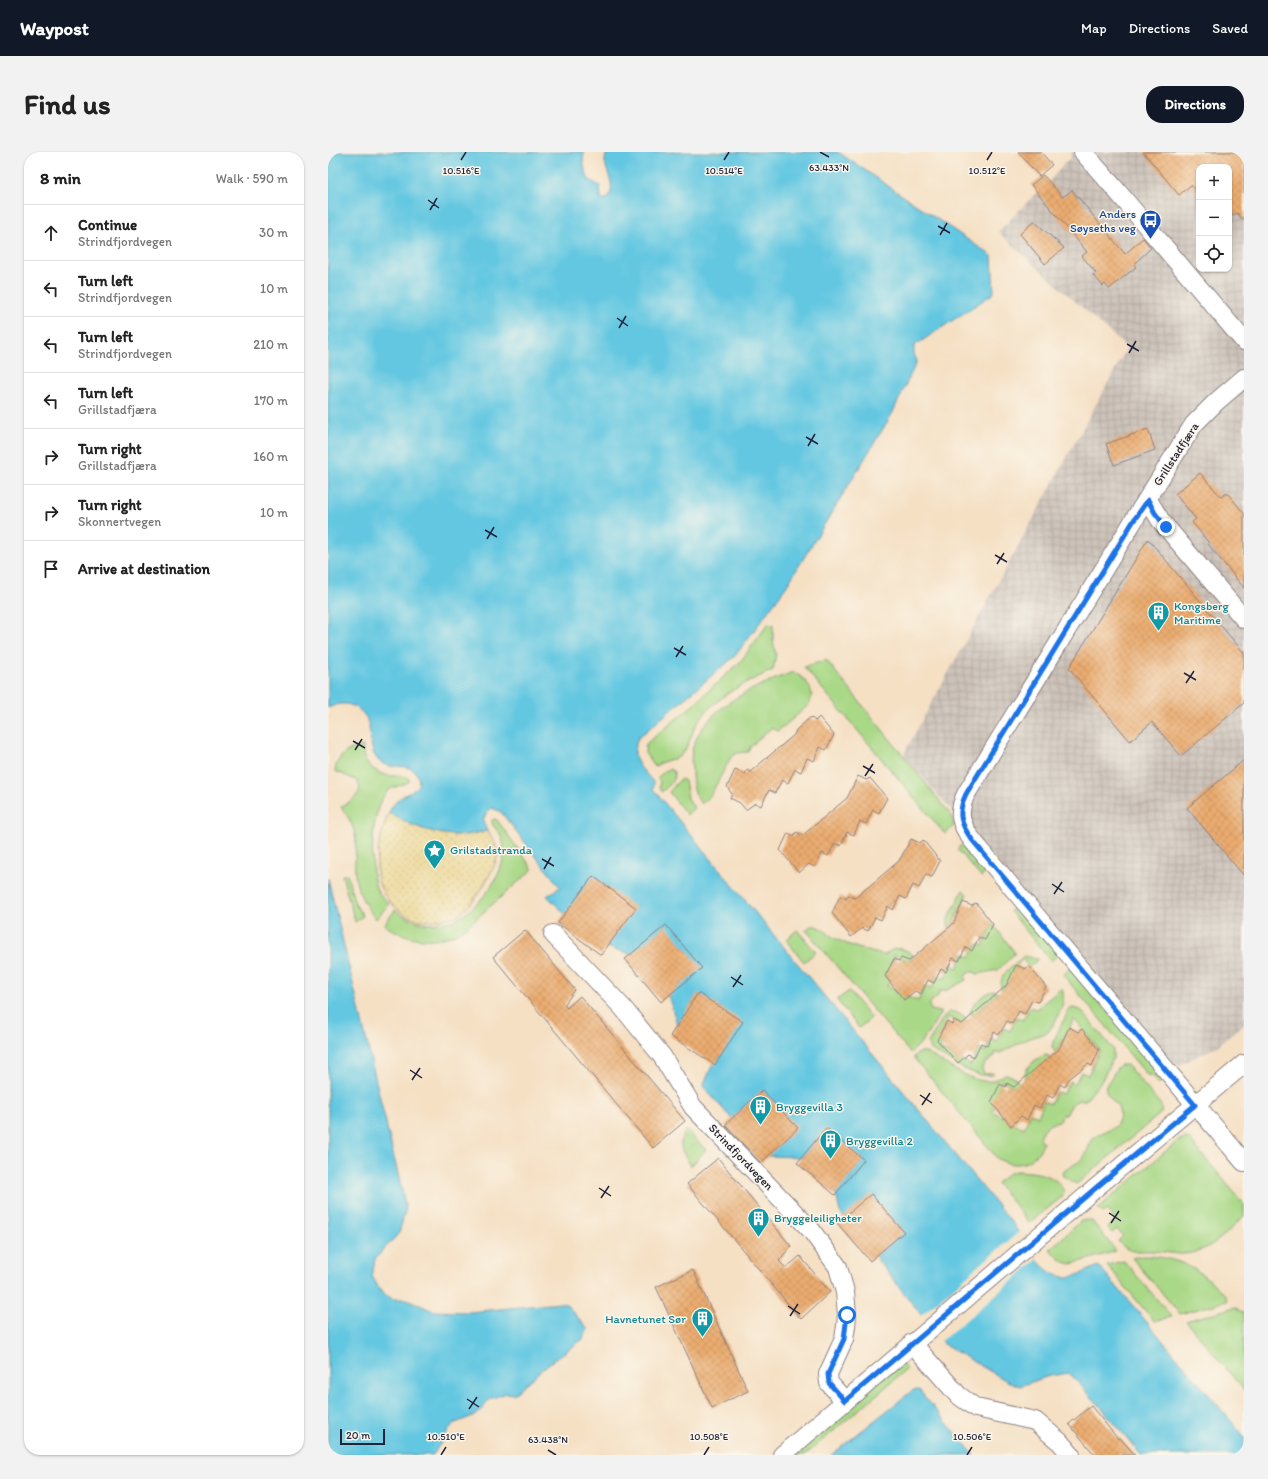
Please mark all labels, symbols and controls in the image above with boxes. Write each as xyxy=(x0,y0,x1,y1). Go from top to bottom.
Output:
text: Waypost xyxy=(20,17,89,40)
text: Map xyxy=(1081,20,1107,37)
text: Directions xyxy=(1129,20,1190,37)
text: Saved xyxy=(1212,20,1248,37)
button: Directions xyxy=(1146,86,1244,123)
text: Find us xyxy=(24,87,111,121)
text: 63.433°N xyxy=(809,161,849,174)
text: 10.516°E xyxy=(443,164,480,177)
text: 10.514°E xyxy=(705,164,743,177)
text: 10.512°E xyxy=(969,164,1006,177)
map controls xyxy=(1196,164,1232,272)
button: + xyxy=(1196,164,1232,200)
text: 8 min xyxy=(40,168,81,188)
text: Walk · 590 m xyxy=(216,171,288,186)
button: − xyxy=(1196,200,1232,236)
place label: Anders Søyseths veg xyxy=(1070,207,1137,235)
bus stop icon: Anders Søyseths veg xyxy=(1138,208,1164,241)
text: Continue xyxy=(78,216,137,234)
icon: ahead xyxy=(40,222,62,244)
text: 30 m xyxy=(259,225,288,240)
text: Strindfjordvegen xyxy=(78,234,172,249)
button: locate xyxy=(1196,236,1232,272)
text: Turn left xyxy=(78,272,133,290)
icon: left xyxy=(40,278,62,300)
text: 10 m xyxy=(260,281,288,296)
text: Strindfjordvegen xyxy=(78,290,172,305)
text: Turn left xyxy=(78,328,133,346)
icon: left xyxy=(40,334,62,356)
text: 210 m xyxy=(253,337,288,352)
text: Strindfjordvegen xyxy=(78,346,172,361)
text: Turn left xyxy=(78,384,133,402)
icon: left xyxy=(40,390,62,412)
text: 170 m xyxy=(254,393,288,408)
text: Grillstadfjæra xyxy=(78,402,157,417)
street label: Grillstadfjæra xyxy=(1150,419,1202,488)
text: Turn right xyxy=(78,440,142,458)
icon: right xyxy=(40,446,62,468)
text: 160 m xyxy=(253,449,288,464)
text: Grillstadfjæra xyxy=(78,458,157,473)
text: Turn right xyxy=(78,496,142,514)
icon: right xyxy=(40,502,62,524)
text: 10 m xyxy=(260,505,288,520)
text: Skonnertvegen xyxy=(78,514,161,529)
route end xyxy=(1157,518,1175,536)
icon: arrive xyxy=(40,558,62,580)
text: Arrive at destination xyxy=(78,560,210,578)
place label: Kongsberg Maritime xyxy=(1174,599,1229,627)
building icon: Kongsberg Maritime xyxy=(1146,600,1172,633)
place icon: Grilstadstranda xyxy=(422,837,448,870)
place label: Grilstadstranda xyxy=(450,843,533,857)
building icon: Bryggevilla 3 xyxy=(748,1094,774,1127)
place label: Bryggevilla 3 xyxy=(776,1100,844,1114)
street label: Strindfjordvegen xyxy=(706,1121,777,1193)
building icon: Bryggevilla 2 xyxy=(817,1128,843,1161)
place label: Bryggevilla 2 xyxy=(846,1134,914,1148)
building icon: Bryggeleiligheter xyxy=(746,1205,772,1238)
place label: Bryggeleiligheter xyxy=(774,1211,862,1225)
building icon: Havnetunet Sør xyxy=(689,1306,715,1339)
route start xyxy=(838,1306,856,1324)
place label: Havnetunet Sør xyxy=(605,1312,686,1326)
scale bar xyxy=(340,1427,385,1446)
text: 20 m xyxy=(346,1429,370,1442)
text: 10.510°E xyxy=(427,1430,465,1443)
text: 10.508°E xyxy=(690,1430,729,1443)
text: 10.506°E xyxy=(953,1430,992,1443)
text: 63.438°N xyxy=(528,1433,568,1446)

